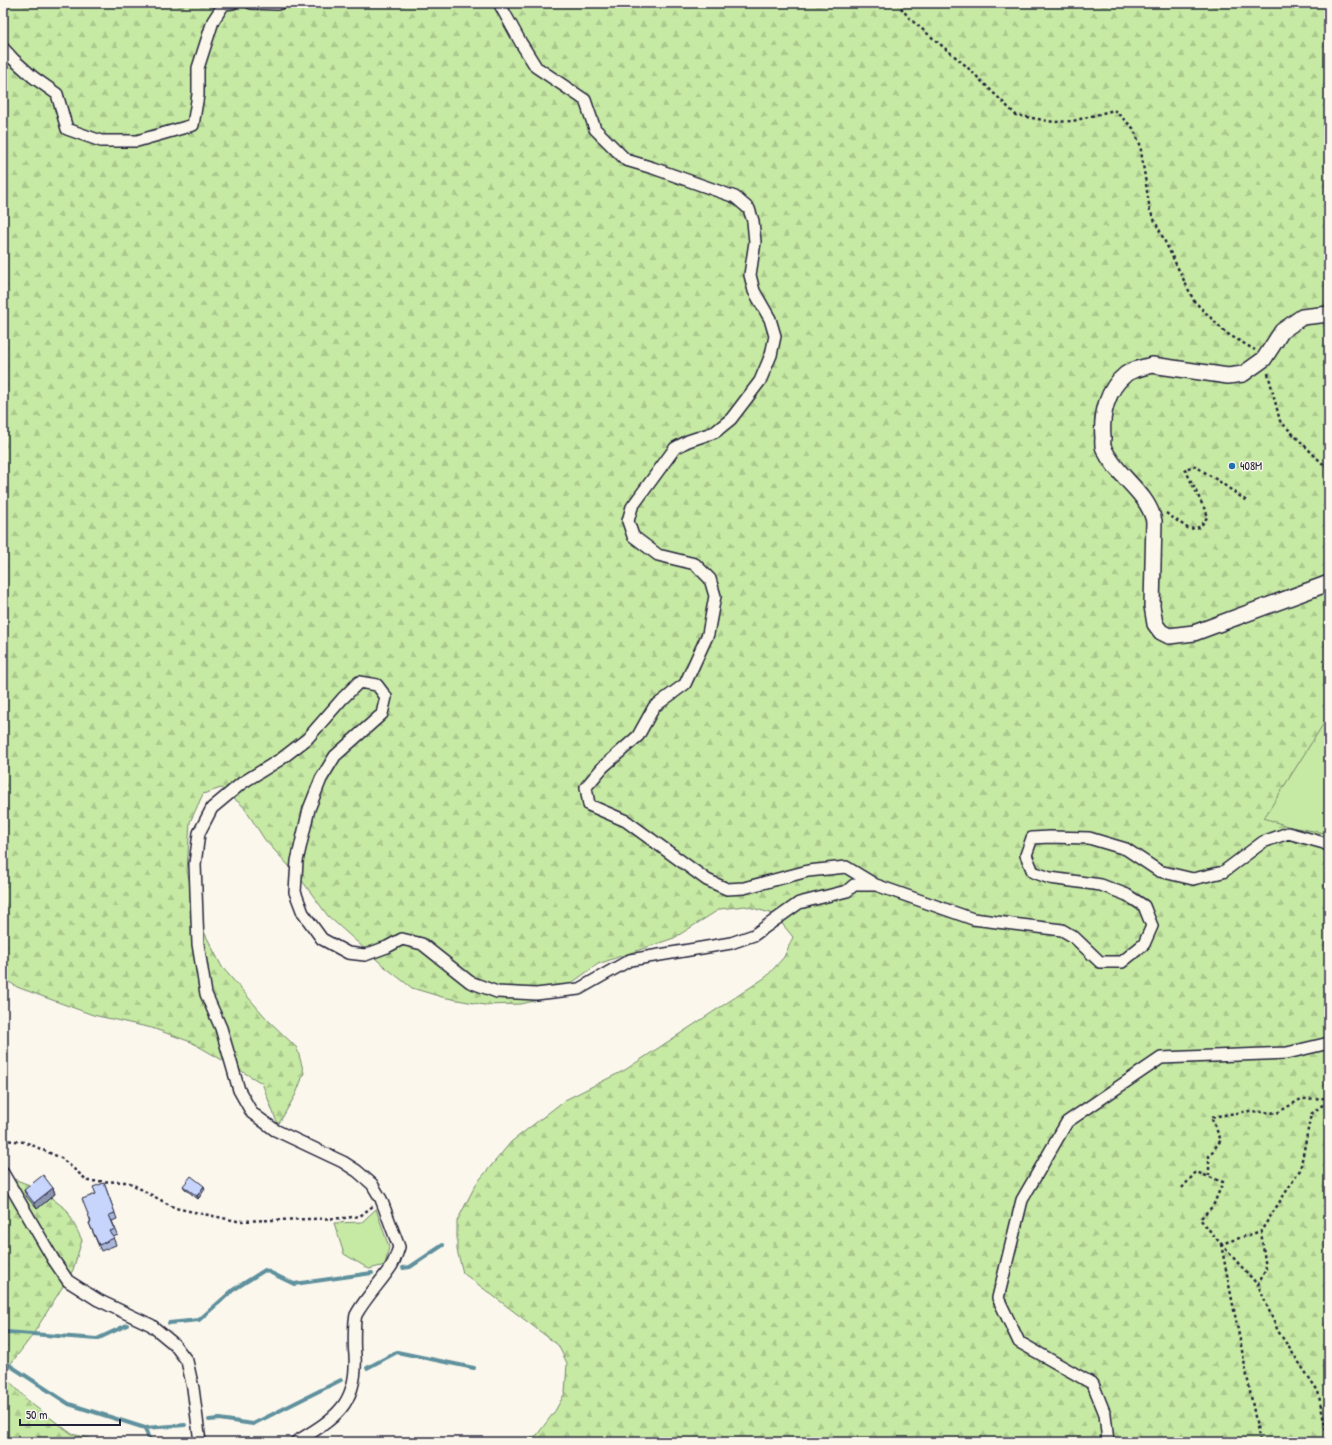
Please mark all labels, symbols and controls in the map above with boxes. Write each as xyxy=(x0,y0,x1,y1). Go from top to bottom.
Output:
place label: 408M xyxy=(1240,457,1262,474)
marker: 408M xyxy=(1227,461,1237,471)
scale bar xyxy=(20,1401,120,1427)
text: 50 m xyxy=(26,1406,47,1423)

